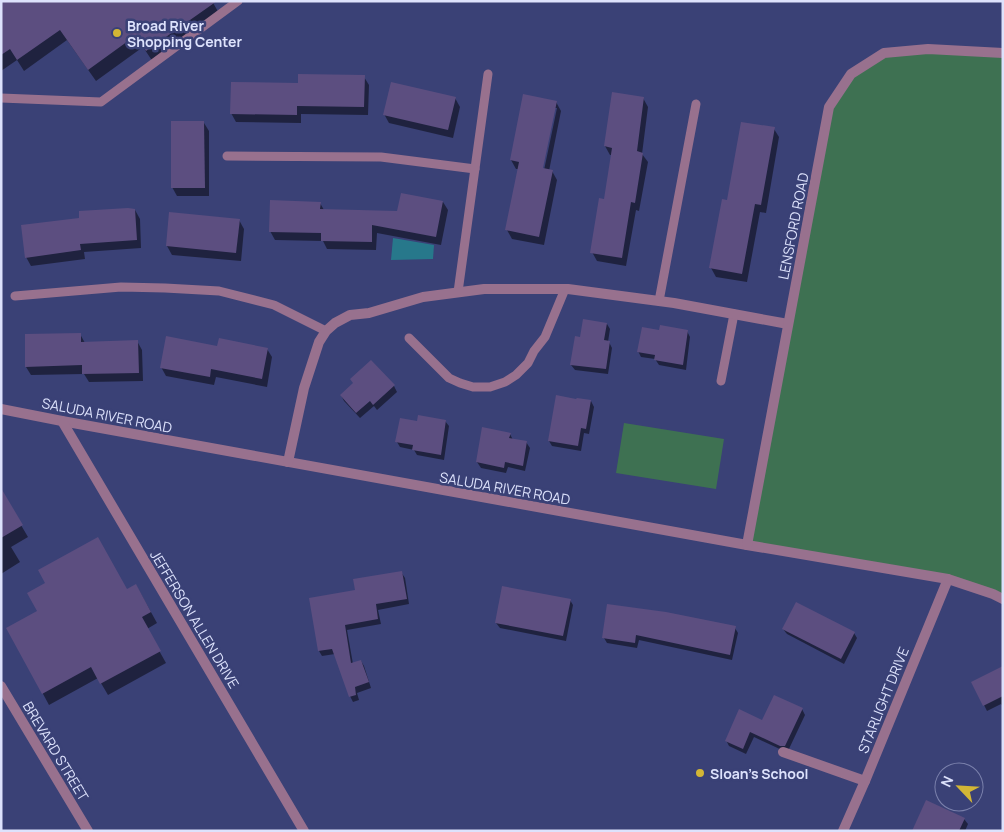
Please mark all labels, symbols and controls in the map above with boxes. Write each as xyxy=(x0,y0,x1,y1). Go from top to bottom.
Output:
place label: Broad River Shopping Center xyxy=(127,16,242,51)
marker: Broad River Shopping Center xyxy=(111,27,123,39)
street label: LENSFORD ROAD xyxy=(773,171,813,281)
street label: SALUDA RIVER ROAD xyxy=(40,393,174,437)
street label: SALUDA RIVER ROAD xyxy=(438,467,572,509)
street label: JEFFERSON ALLEN DRIVE xyxy=(146,546,244,692)
street label: STARLIGHT DRIVE xyxy=(853,644,913,756)
street label: BREVARD STREET xyxy=(19,698,94,805)
north arrow xyxy=(934,762,984,812)
place label: Sloan's School xyxy=(710,764,809,783)
marker: Sloan's School xyxy=(694,767,706,779)
text: N xyxy=(936,773,958,790)

